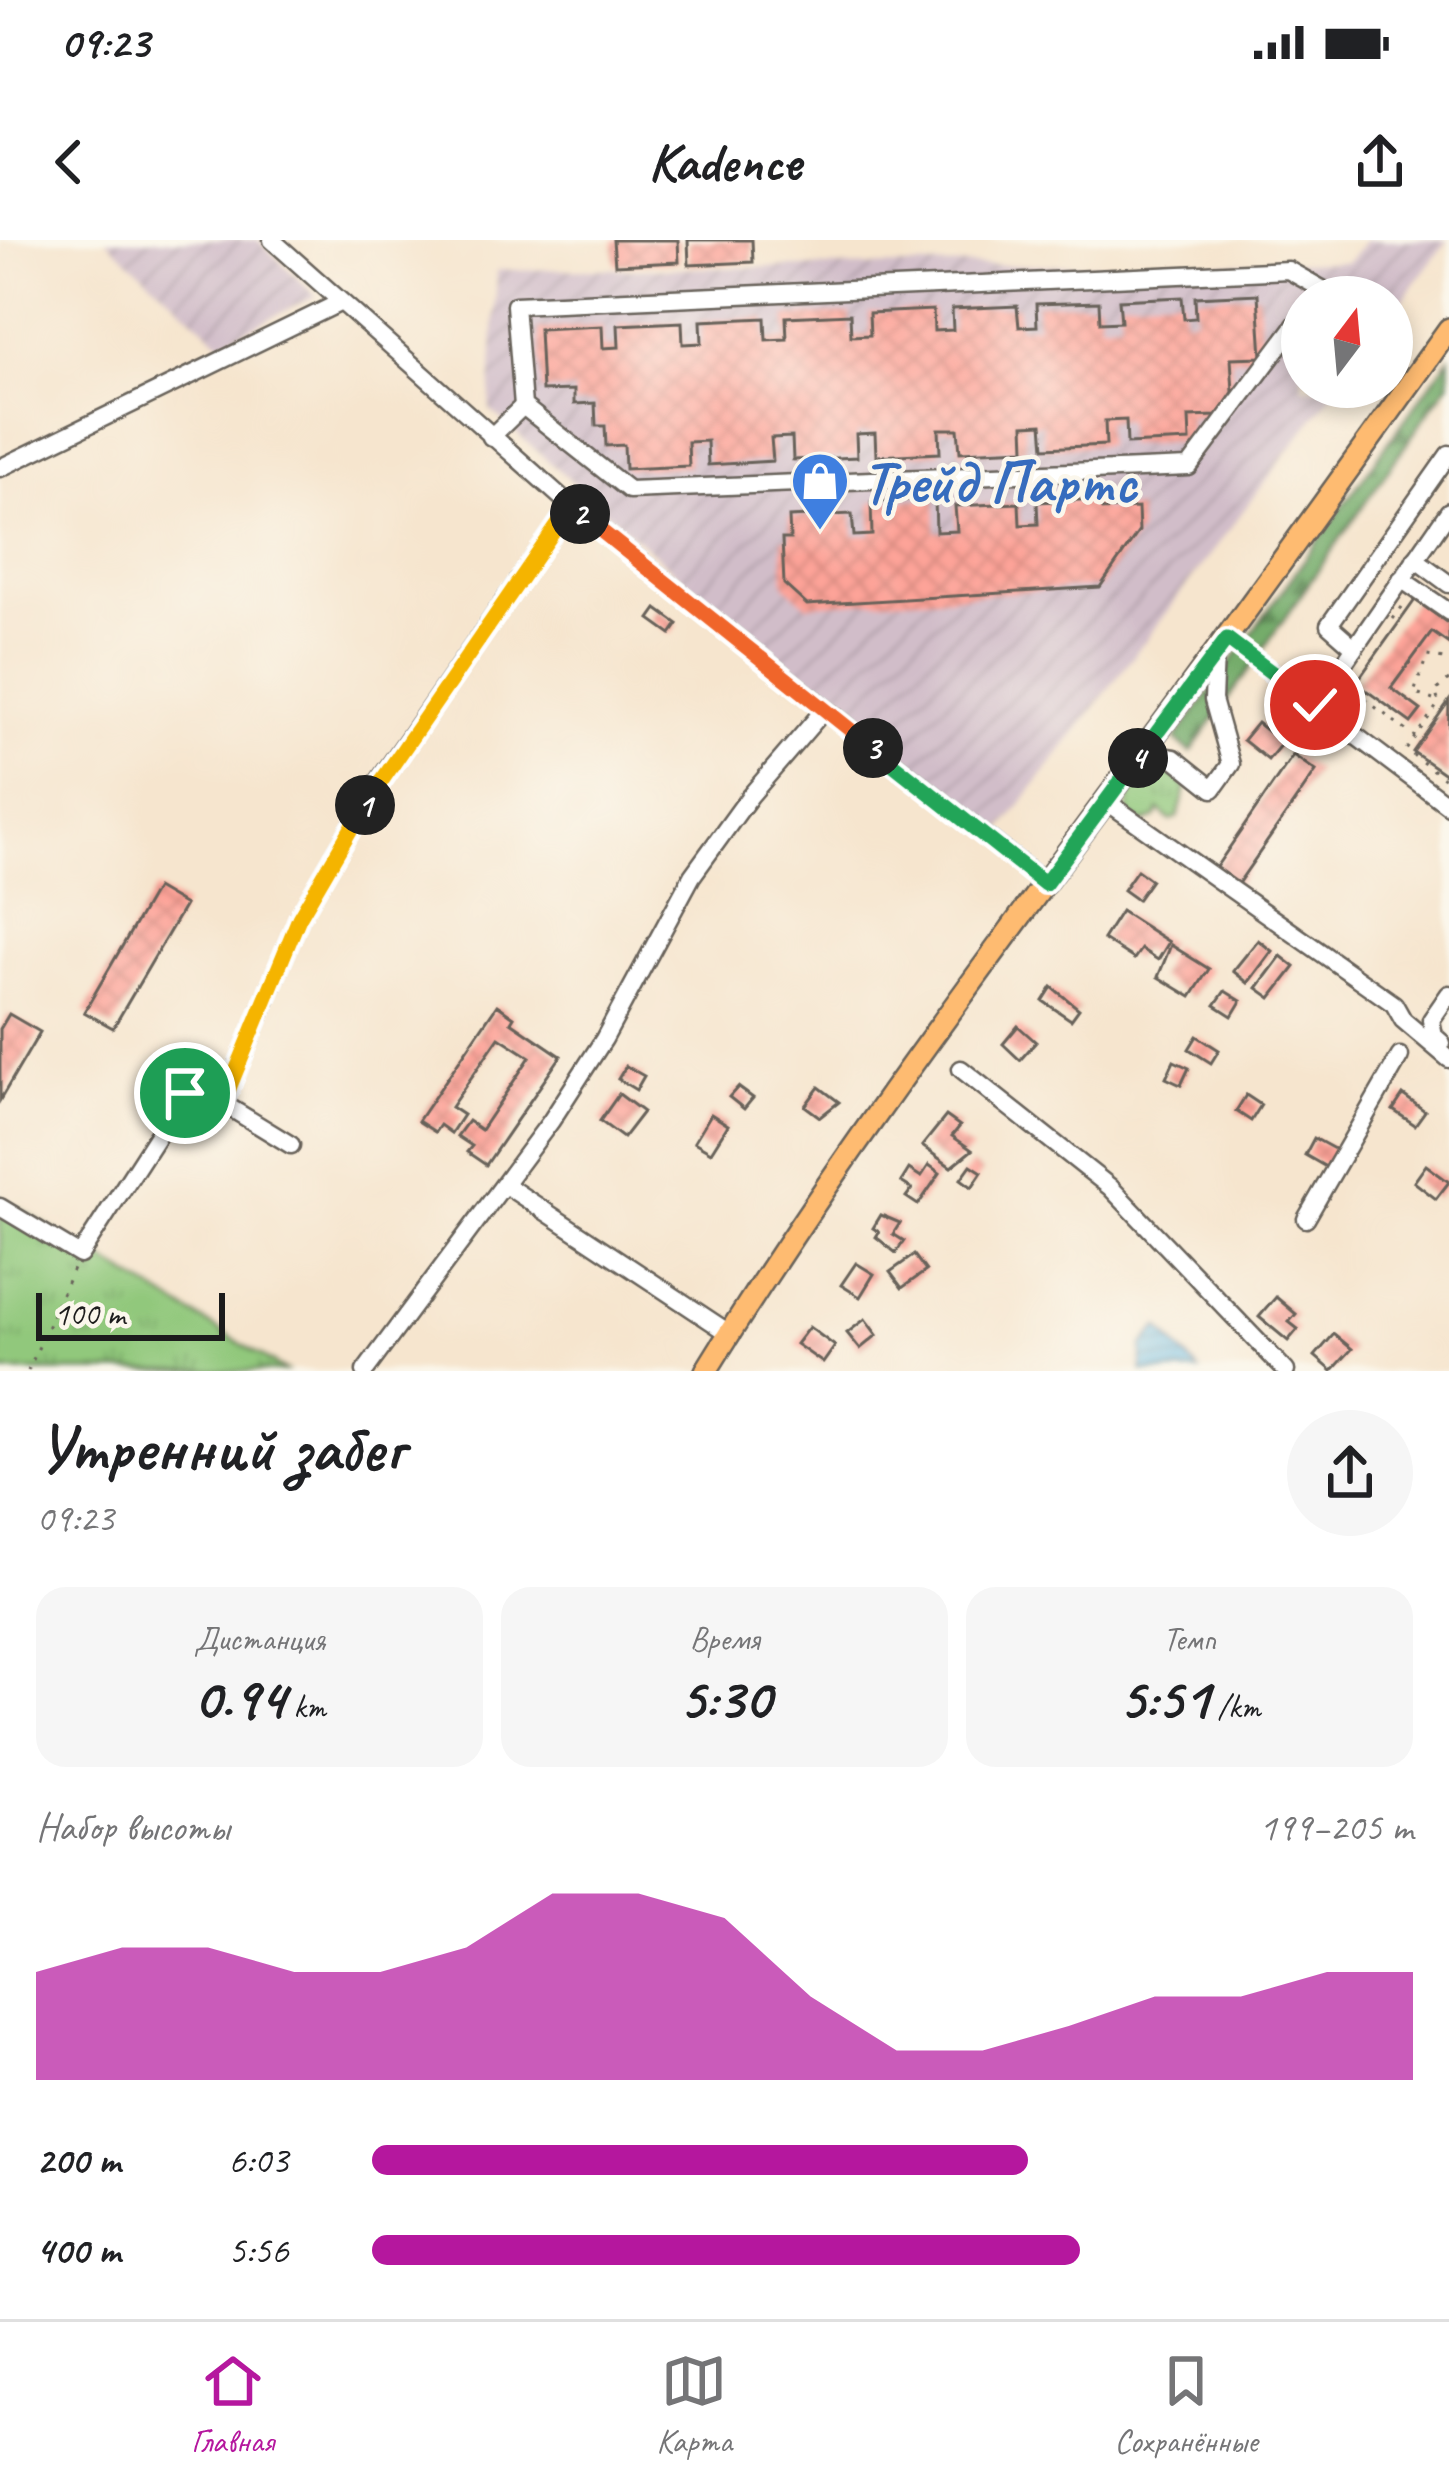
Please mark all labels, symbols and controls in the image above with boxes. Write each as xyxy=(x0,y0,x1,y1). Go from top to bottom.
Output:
text: 09:23 xyxy=(60,14,149,71)
text: Kadence xyxy=(648,128,801,196)
icon: back xyxy=(36,129,102,195)
icon: share xyxy=(1347,129,1413,195)
north arrow xyxy=(1281,276,1413,408)
map controls xyxy=(1281,276,1413,408)
place label: Трейд Партс xyxy=(862,444,1139,520)
shop icon: Трейд Партс xyxy=(789,450,851,532)
pin: 2 xyxy=(550,484,610,544)
text: 2 xyxy=(573,493,587,535)
pin xyxy=(1264,654,1366,756)
icon: check xyxy=(1282,672,1348,738)
pin: 3 xyxy=(843,718,903,778)
text: 3 xyxy=(866,727,880,769)
pin: 4 xyxy=(1108,728,1168,788)
text: 4 xyxy=(1131,737,1145,779)
pin: 1 xyxy=(335,775,395,835)
text: 1 xyxy=(358,784,372,826)
pin xyxy=(134,1042,236,1144)
icon: arrive xyxy=(152,1060,218,1126)
scale bar xyxy=(36,1287,225,1340)
text: 100 m xyxy=(54,1293,125,1335)
text: Утренний забег xyxy=(36,1407,404,1490)
button: share xyxy=(1287,1410,1413,1536)
text: 09:23 xyxy=(36,1494,114,1543)
text: Дистанция xyxy=(194,1618,325,1660)
text: Время xyxy=(690,1618,759,1660)
text: Темп xyxy=(1163,1618,1216,1660)
text: 0.94 xyxy=(193,1660,285,1736)
text: 5:30 xyxy=(679,1660,770,1736)
text: 5:51 xyxy=(1118,1660,1209,1736)
text: km xyxy=(285,1686,326,1728)
text: /km xyxy=(1209,1686,1261,1728)
text: Набор высоты xyxy=(36,1803,230,1852)
text: 199–205 m xyxy=(1259,1803,1413,1852)
text: 200 m xyxy=(36,2136,120,2185)
text: 6:03 xyxy=(228,2136,288,2185)
text: 400 m xyxy=(36,2226,120,2275)
text: 5:56 xyxy=(228,2226,288,2275)
tab: Главная xyxy=(191,2348,274,2462)
tab: Карта xyxy=(656,2348,732,2462)
tab: Сохранённые xyxy=(1114,2348,1258,2462)

